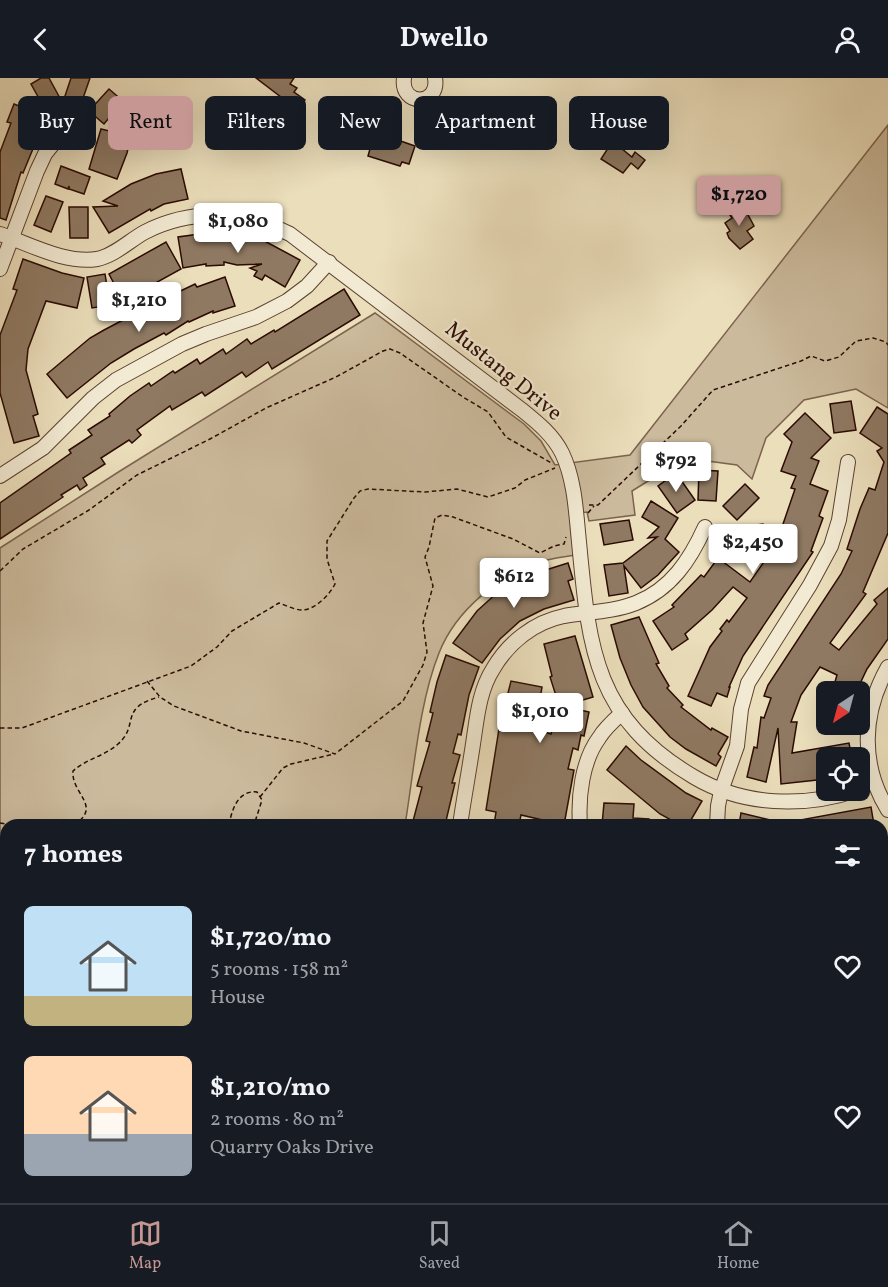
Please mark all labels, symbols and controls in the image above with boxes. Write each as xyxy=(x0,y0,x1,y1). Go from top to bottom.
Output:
text: Dwello xyxy=(400,20,488,58)
icon: back xyxy=(24,23,57,56)
icon: person xyxy=(831,23,864,56)
chip: Buy xyxy=(18,96,96,150)
chip: Rent xyxy=(108,96,193,150)
chip: Filters xyxy=(205,96,306,150)
chip: New xyxy=(318,96,402,150)
chip: Apartment xyxy=(414,96,557,150)
chip: House xyxy=(569,96,669,150)
pin: $1,720 xyxy=(690,176,788,227)
text: $1,720 xyxy=(711,181,767,209)
pin: $1,080 xyxy=(189,203,287,254)
text: $1,080 xyxy=(208,208,268,236)
pin: $1,210 xyxy=(90,282,188,333)
text: $1,210 xyxy=(111,287,167,315)
street label: Mustang Drive xyxy=(438,315,568,429)
pin: $792 xyxy=(640,442,712,493)
text: $792 xyxy=(655,447,697,475)
pin: $2,450 xyxy=(704,524,802,575)
text: $2,450 xyxy=(723,529,783,557)
pin: $612 xyxy=(478,558,550,609)
text: $612 xyxy=(494,563,534,591)
north arrow xyxy=(816,681,870,735)
map controls xyxy=(816,681,870,801)
pin: $1,010 xyxy=(491,693,589,744)
text: $1,010 xyxy=(511,698,569,726)
button: locate xyxy=(816,747,870,801)
text: 7 homes xyxy=(24,837,123,873)
icon: filters xyxy=(831,839,864,872)
text: $1,720/mo xyxy=(210,920,331,956)
icon: home xyxy=(72,930,144,1002)
icon: heart xyxy=(831,950,864,983)
text: 5 rooms · 158 m² xyxy=(210,956,348,984)
text: House xyxy=(210,984,265,1012)
text: $1,210/mo xyxy=(210,1070,330,1106)
icon: home xyxy=(72,1080,144,1152)
icon: heart xyxy=(831,1100,864,1133)
text: 2 rooms · 80 m² xyxy=(210,1106,344,1134)
text: Quarry Oaks Drive xyxy=(210,1134,374,1162)
tab: Map xyxy=(129,1217,162,1275)
tab: Saved xyxy=(419,1217,460,1275)
tab: Home xyxy=(717,1217,759,1275)

